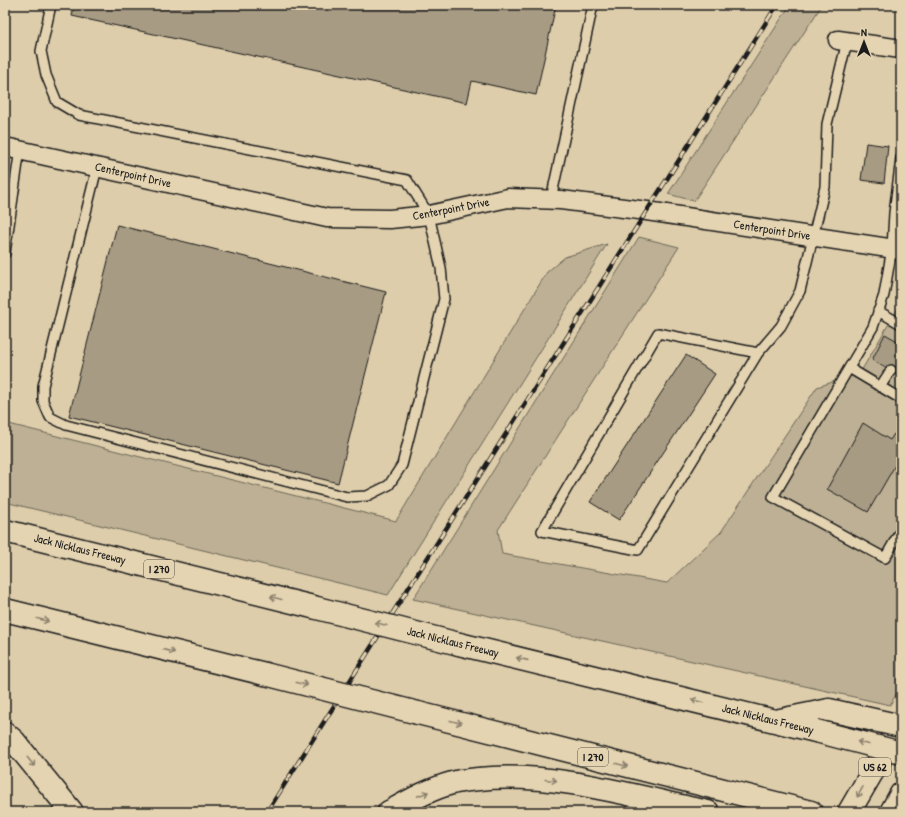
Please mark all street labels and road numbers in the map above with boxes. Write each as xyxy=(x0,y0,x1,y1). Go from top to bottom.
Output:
street label: Centerpoint Drive xyxy=(93,157,173,192)
street label: Centerpoint Drive xyxy=(411,193,491,224)
street label: Centerpoint Drive xyxy=(732,215,812,244)
street label: Jack Nicklaus Freeway xyxy=(32,529,128,568)
road number: I 270 xyxy=(144,560,174,578)
street label: Jack Nicklaus Freeway xyxy=(405,622,501,661)
street label: Jack Nicklaus Freeway xyxy=(720,699,816,738)
road number: I 270 xyxy=(578,748,608,766)
road number: US 62 xyxy=(859,758,891,776)

